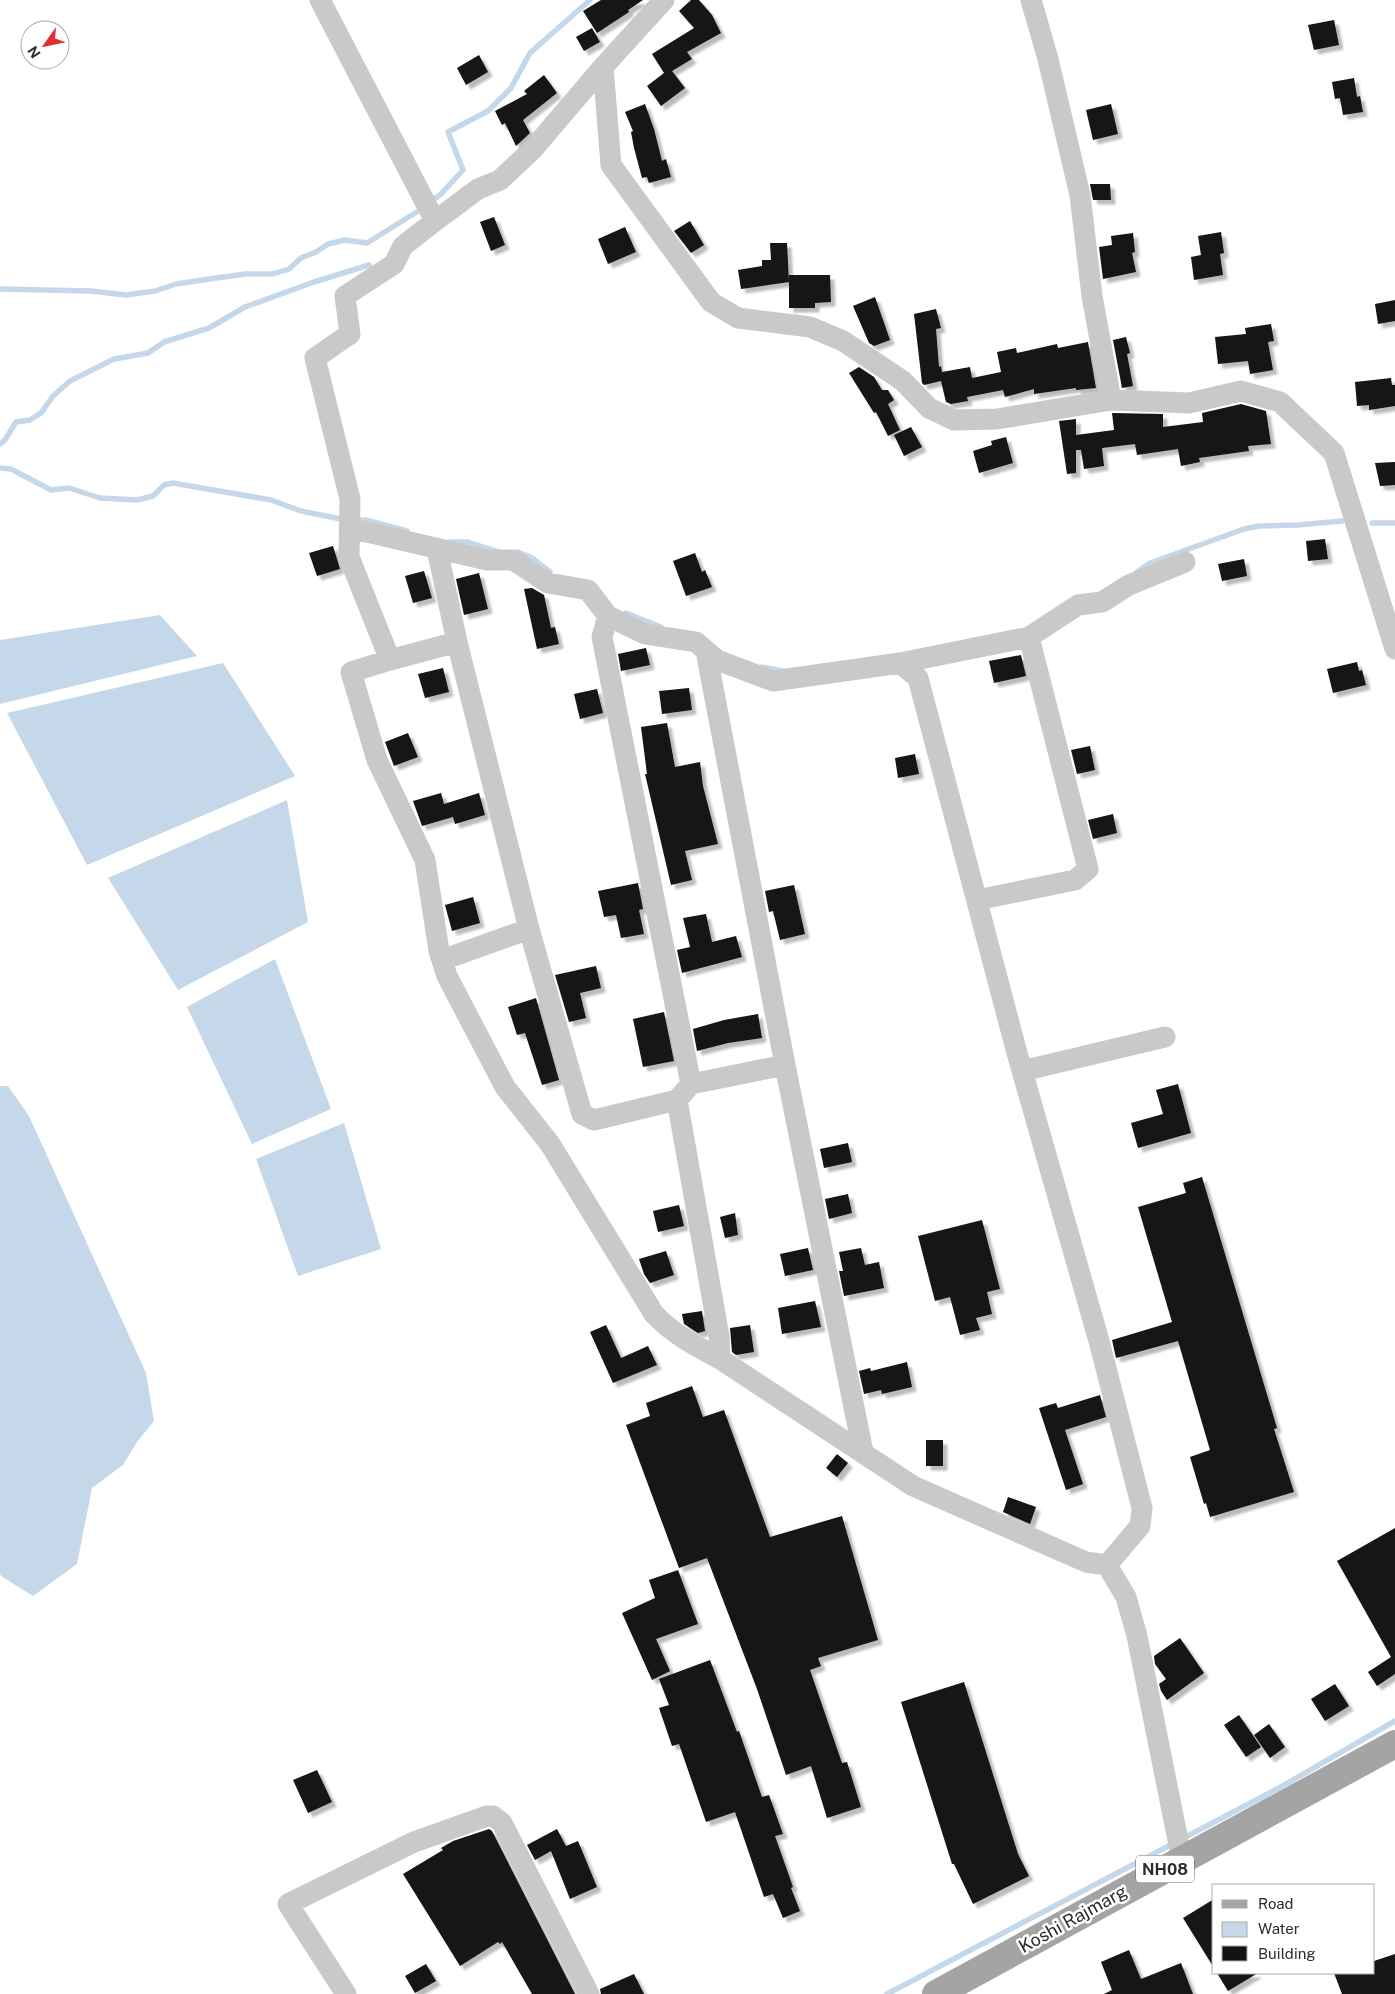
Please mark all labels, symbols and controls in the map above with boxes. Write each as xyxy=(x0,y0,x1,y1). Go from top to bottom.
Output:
north arrow xyxy=(20,20,70,70)
text: N xyxy=(24,43,44,61)
road number: NH08 xyxy=(1136,1856,1194,1882)
street label: Koshi Rajmarg xyxy=(1015,1880,1131,1957)
legend xyxy=(1212,1884,1375,1974)
text: Road xyxy=(1258,1895,1294,1912)
text: Water xyxy=(1258,1920,1300,1937)
text: Building xyxy=(1258,1945,1316,1962)

